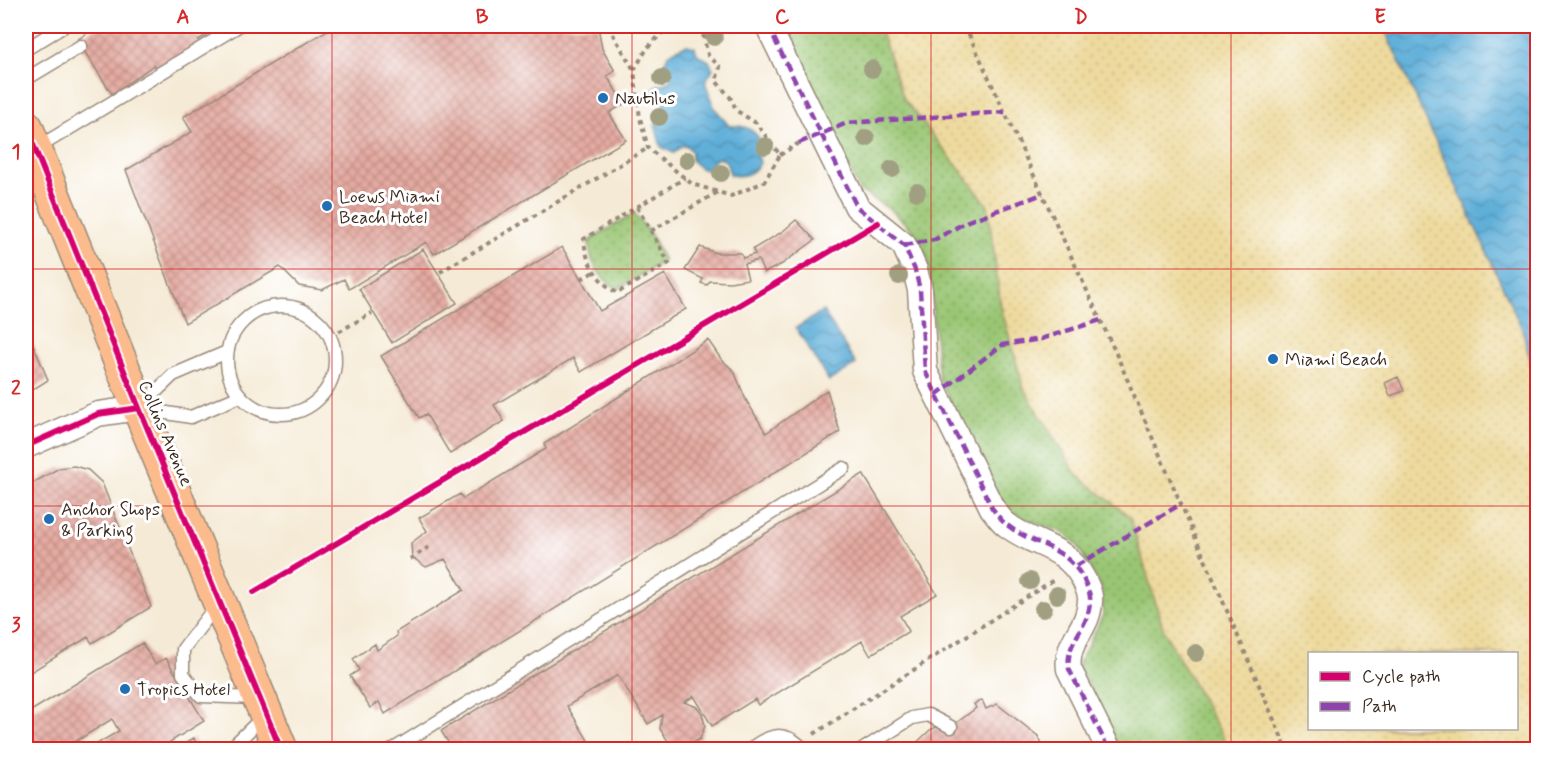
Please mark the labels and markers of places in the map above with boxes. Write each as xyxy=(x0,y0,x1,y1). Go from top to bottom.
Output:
place label: Nautilus xyxy=(615,87,675,111)
marker: Nautilus xyxy=(596,91,610,105)
place label: Loews Miami Beach Hotel xyxy=(339,185,440,230)
marker: Loews Miami Beach Hotel xyxy=(320,199,334,213)
place label: Miami Beach xyxy=(1285,348,1387,372)
marker: Miami Beach xyxy=(1266,352,1280,366)
place label: Anchor Shops & Parking xyxy=(61,498,160,545)
marker: Anchor Shops & Parking xyxy=(42,512,56,526)
place label: Tropics Hotel xyxy=(137,678,230,702)
marker: Tropics Hotel xyxy=(118,682,132,696)

